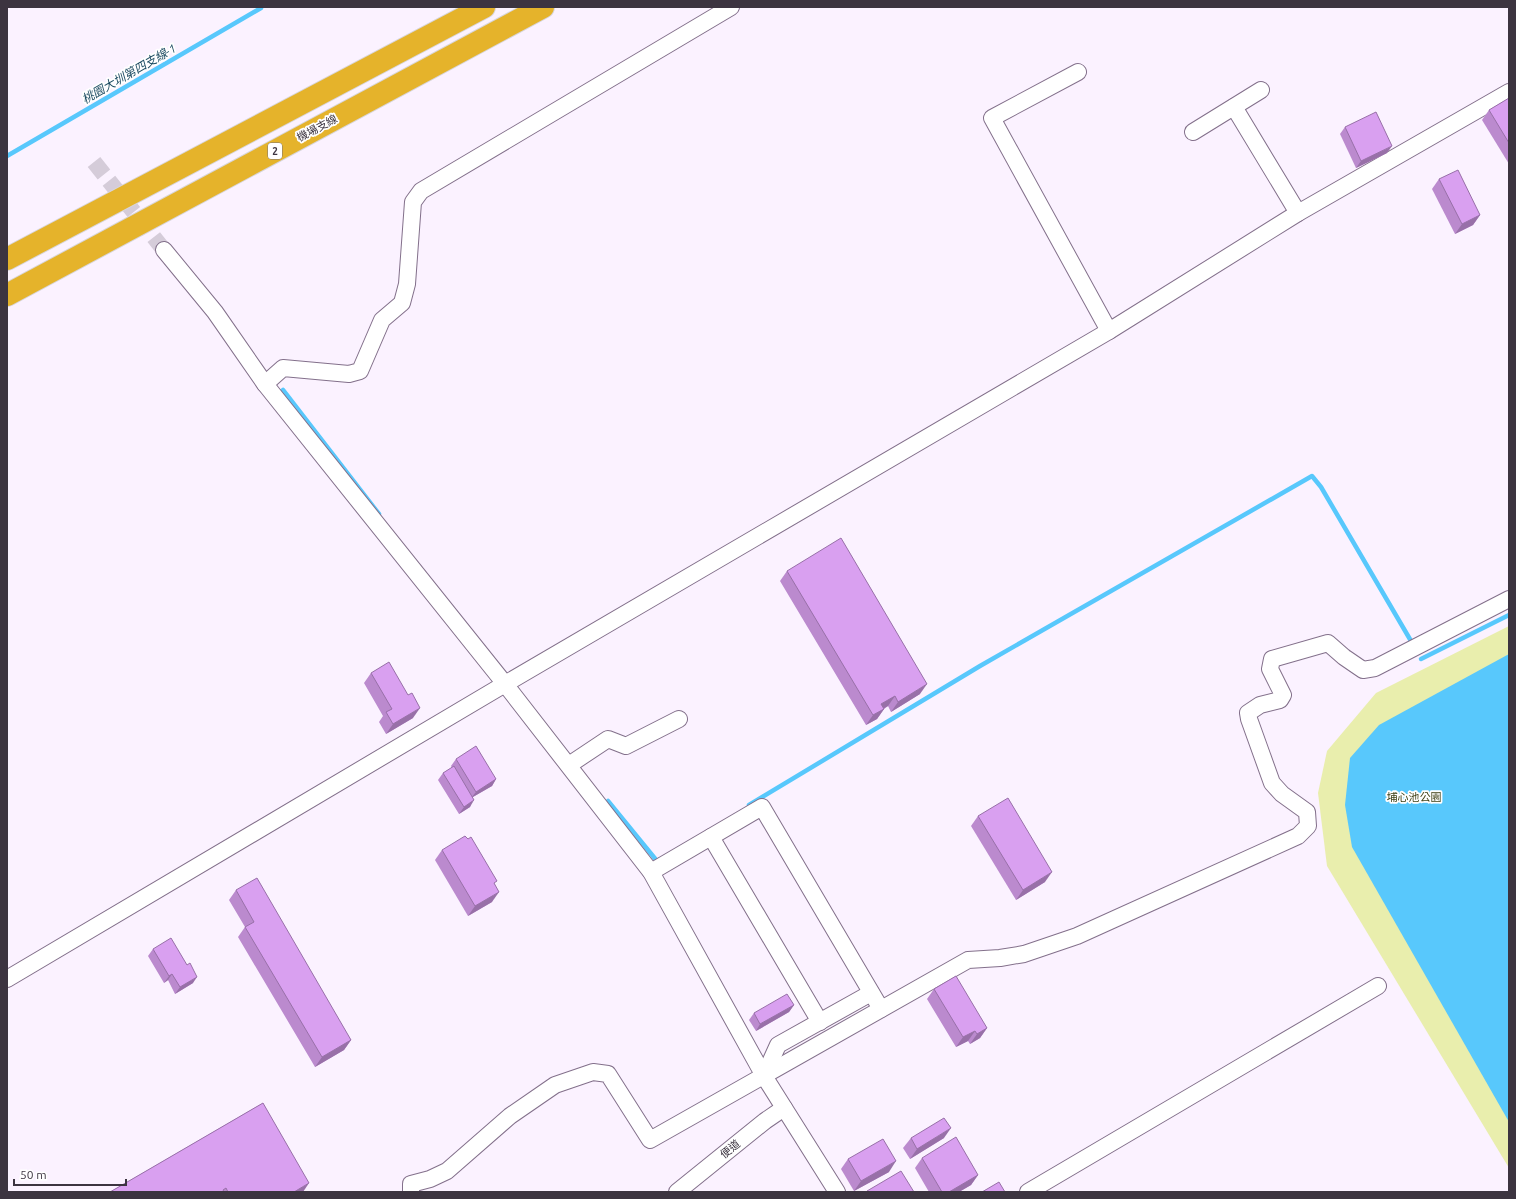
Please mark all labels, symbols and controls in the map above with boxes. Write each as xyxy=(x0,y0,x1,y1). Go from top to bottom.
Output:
water label: 桃園大圳第四支線-1 xyxy=(79,41,178,106)
street label: 機場支線 xyxy=(295,112,339,144)
road number: 2 xyxy=(268,143,282,159)
park label: 埔心池公園 xyxy=(1387,791,1442,803)
street label: 便道 xyxy=(718,1137,742,1161)
scale bar xyxy=(14,1161,126,1187)
text: 50 m xyxy=(20,1168,47,1181)

